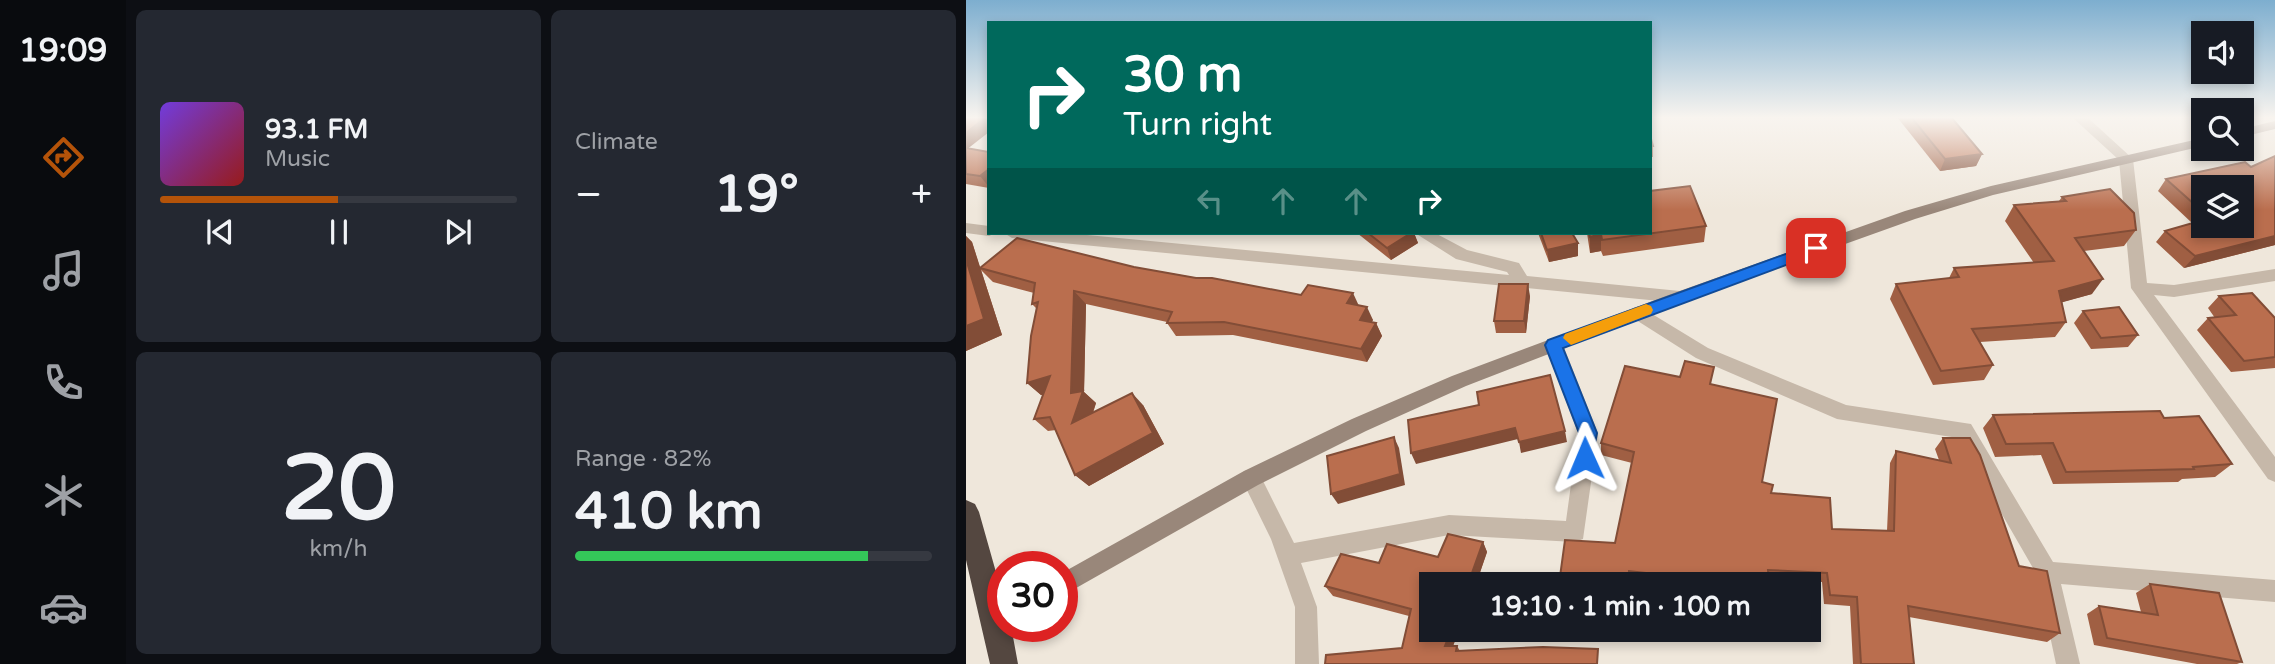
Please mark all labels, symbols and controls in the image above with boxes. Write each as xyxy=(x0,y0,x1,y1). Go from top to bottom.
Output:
map controls xyxy=(2191,21,2254,238)
button: sound xyxy=(2191,21,2254,84)
text: 19:09 xyxy=(19,32,107,70)
text: 30 m xyxy=(1123,46,1242,105)
icon: right xyxy=(1008,49,1099,140)
button: search xyxy=(2191,98,2254,161)
text: Turn right xyxy=(1123,106,1272,144)
text: 93.1 FM xyxy=(265,114,368,145)
text: Climate xyxy=(575,128,658,156)
icon: directions xyxy=(39,133,88,182)
text: Music xyxy=(265,145,330,173)
text: 19° xyxy=(714,163,799,226)
text: − xyxy=(575,172,602,218)
text: + xyxy=(911,172,932,218)
button: layers xyxy=(2191,175,2254,238)
icon: left xyxy=(1191,182,1229,220)
icon: ahead xyxy=(1264,182,1302,220)
icon: ahead xyxy=(1337,182,1375,220)
icon: right xyxy=(1410,182,1448,220)
icon: previous xyxy=(201,213,239,251)
icon: pause xyxy=(320,213,358,251)
icon: next xyxy=(439,213,477,251)
pin xyxy=(1786,218,1846,278)
icon: arrive xyxy=(1797,229,1835,267)
icon: music xyxy=(39,246,88,295)
icon: phone xyxy=(39,358,88,407)
position arrow xyxy=(1548,421,1622,495)
text: 20 xyxy=(281,434,396,544)
text: Range · 82% xyxy=(575,445,711,473)
icon: climate xyxy=(39,471,88,520)
text: 410 km xyxy=(575,480,763,543)
text: km/h xyxy=(310,535,367,563)
speed limit sign: 30 xyxy=(987,551,1078,642)
icon: car xyxy=(39,583,88,632)
text: 19:10 · 1 min · 100 m xyxy=(1489,591,1751,622)

